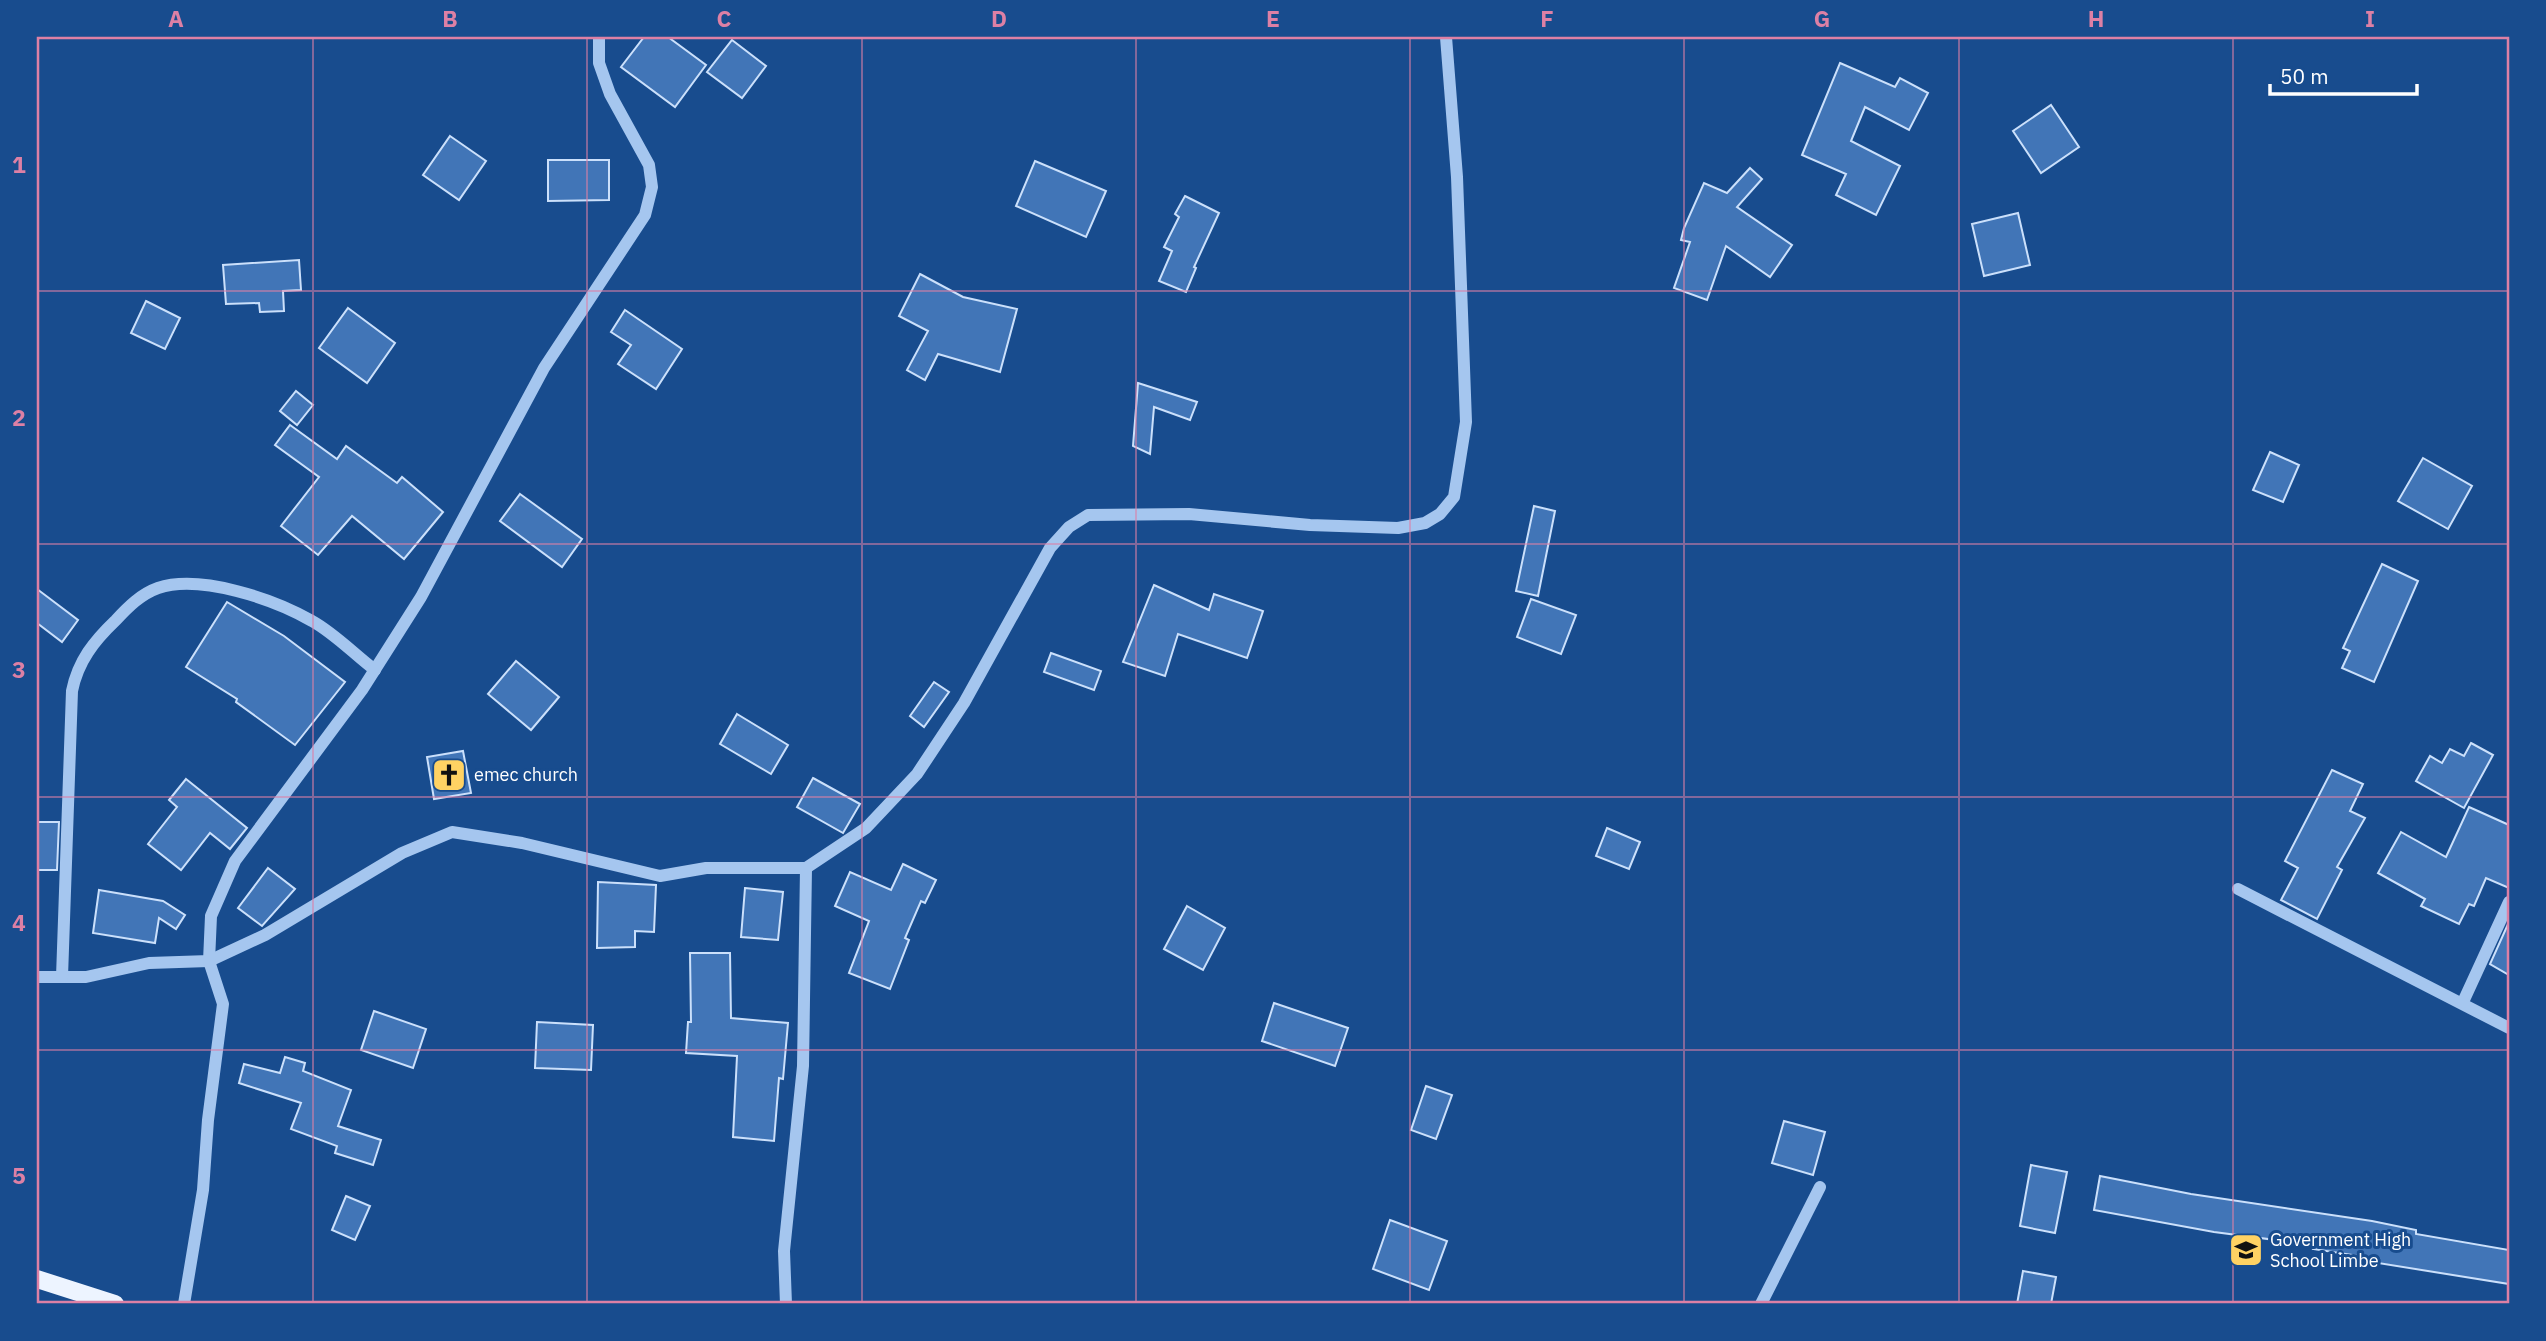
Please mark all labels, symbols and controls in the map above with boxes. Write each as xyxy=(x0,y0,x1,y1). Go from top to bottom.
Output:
text: A xyxy=(168,3,184,33)
text: B xyxy=(442,3,458,33)
text: C xyxy=(717,3,732,33)
text: D xyxy=(991,3,1007,33)
text: E xyxy=(1266,3,1280,33)
text: F xyxy=(1540,3,1554,33)
text: G xyxy=(1814,3,1830,33)
text: H xyxy=(2088,3,2104,33)
text: I xyxy=(2365,3,2375,33)
scale bar xyxy=(2270,52,2416,96)
text: 50 m xyxy=(2280,62,2329,90)
text: 1 xyxy=(12,149,26,179)
text: 2 xyxy=(12,402,26,432)
text: 3 xyxy=(12,654,26,684)
church icon: emec church xyxy=(430,756,468,794)
place label: emec church xyxy=(474,763,578,786)
text: 4 xyxy=(12,907,26,937)
text: 5 xyxy=(12,1160,26,1190)
place label: Government High School Limbe xyxy=(2270,1228,2411,1272)
school or university icon: Government High School Limbe xyxy=(2227,1231,2265,1269)

